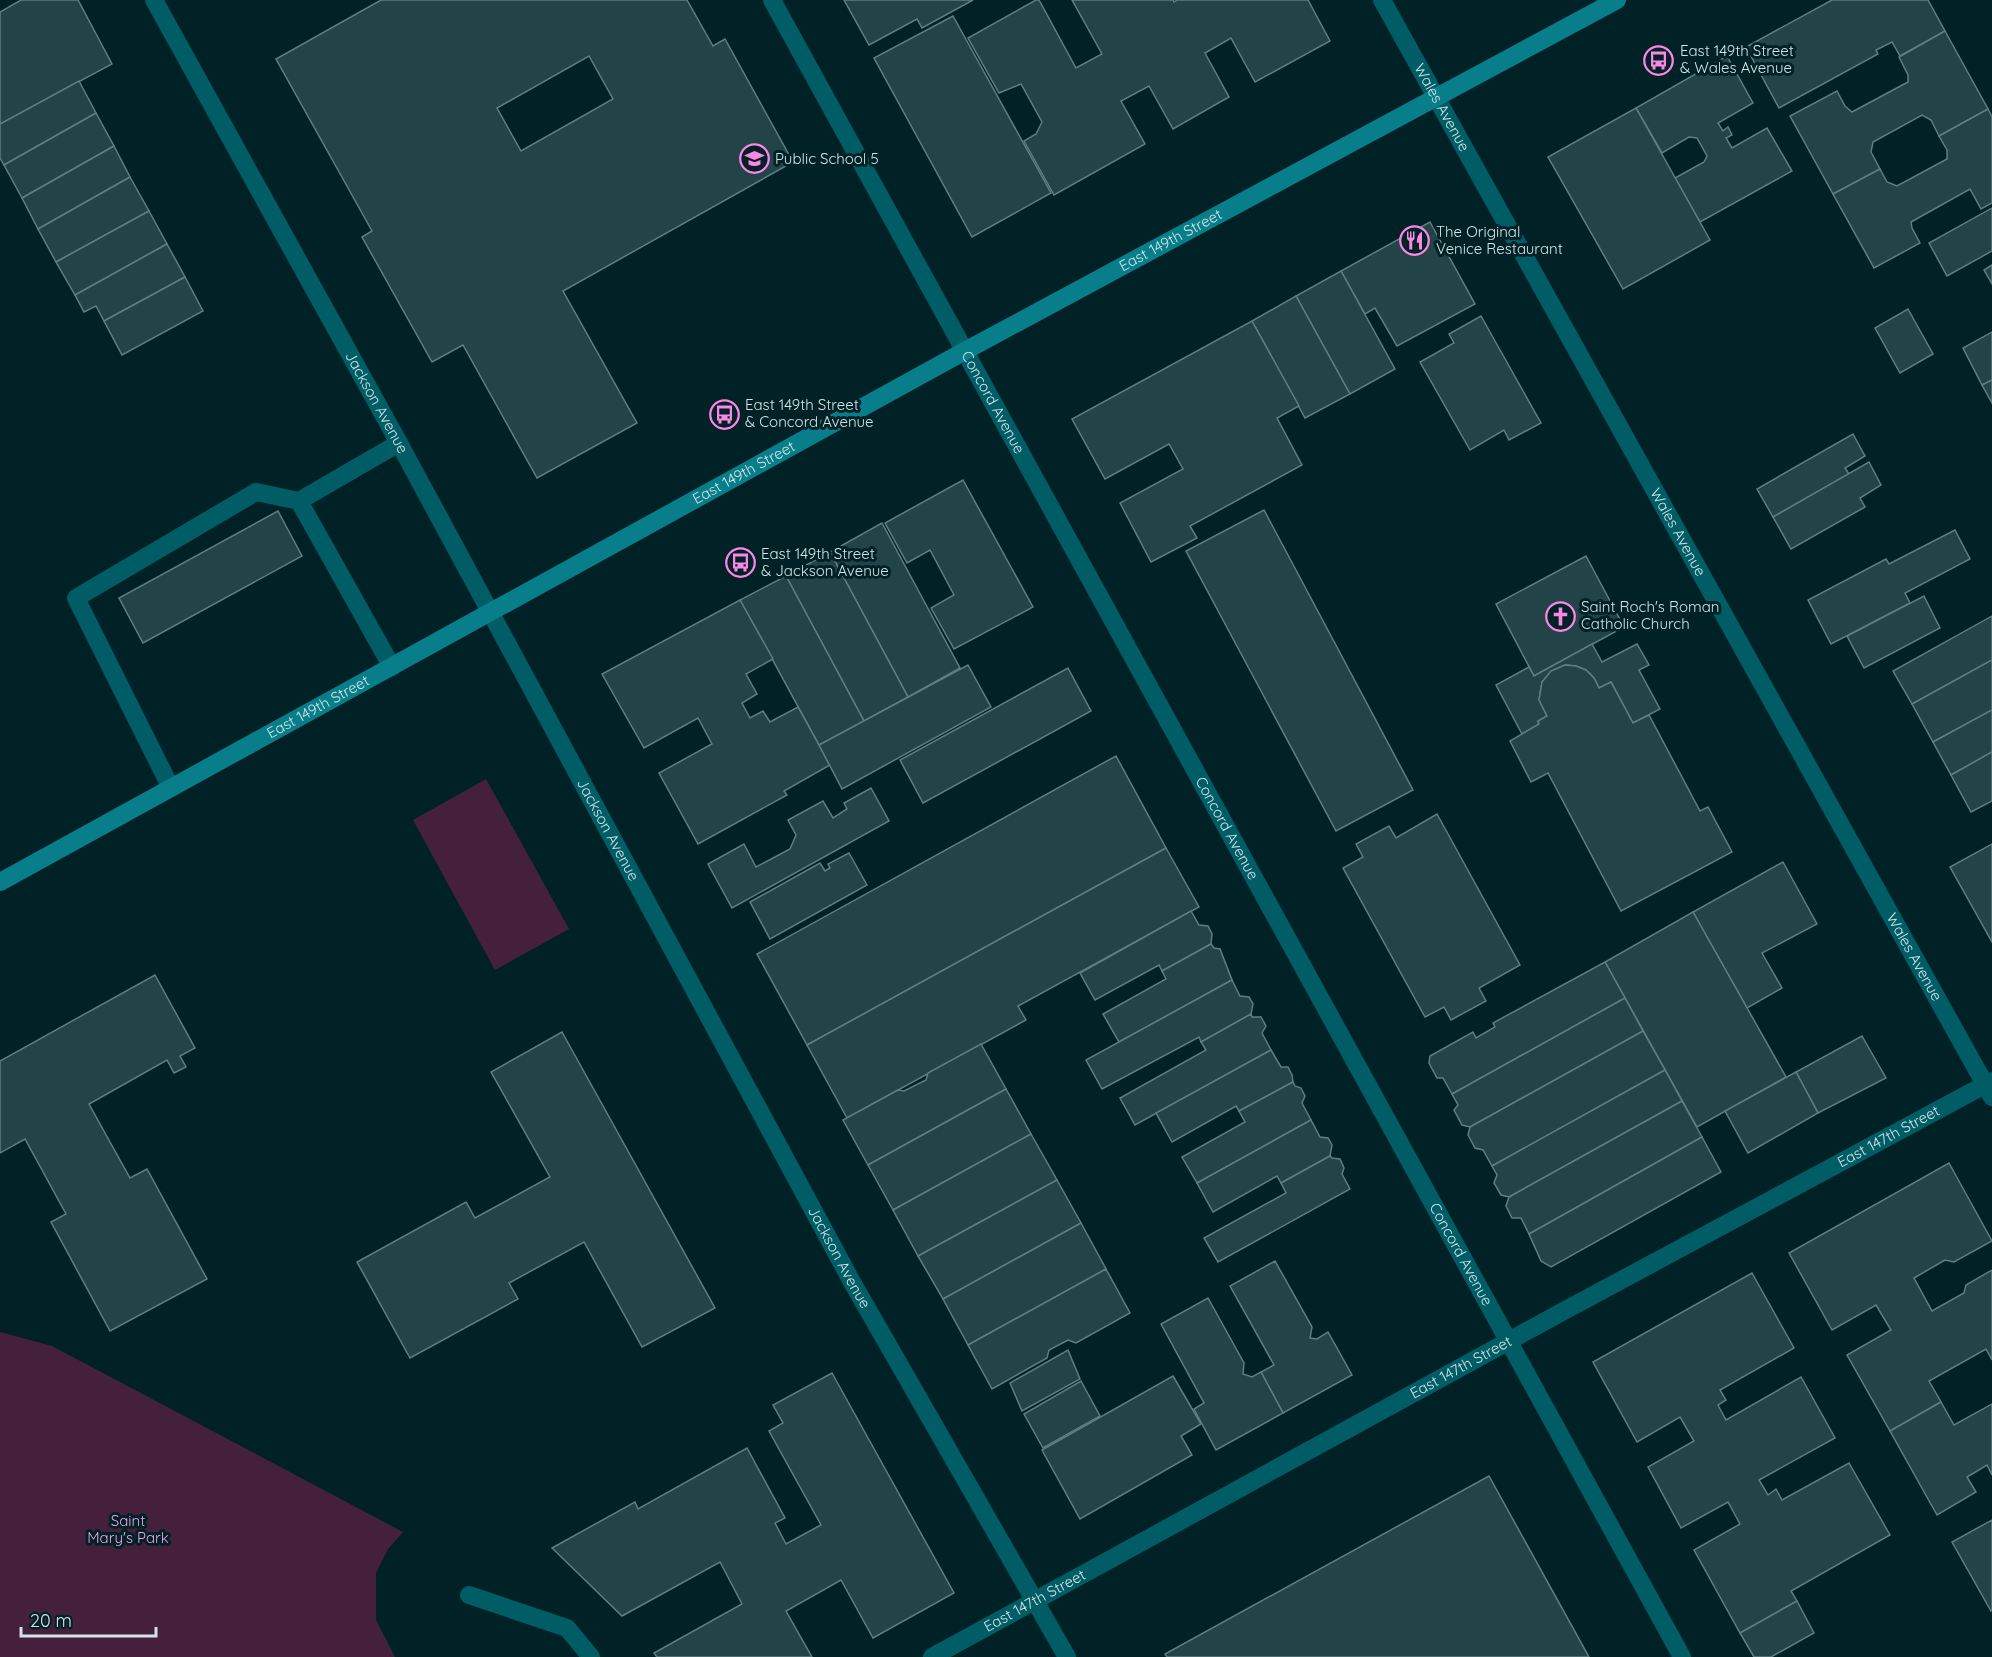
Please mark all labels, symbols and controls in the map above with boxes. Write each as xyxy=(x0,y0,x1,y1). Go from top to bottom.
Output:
place label: East 149th Street & Wales Avenue xyxy=(1680,41,1794,77)
bus stop icon: East 149th Street & Wales Avenue xyxy=(1643,44,1675,76)
street label: Wales Avenue xyxy=(1410,60,1474,155)
school or university icon: Public School 5 xyxy=(738,143,770,175)
place label: Public School 5 xyxy=(775,149,879,168)
street label: East 149th Street xyxy=(1116,204,1225,275)
place label: The Original Venice Restaurant xyxy=(1436,222,1563,258)
restaurant icon: The Original Venice Restaurant xyxy=(1399,225,1431,257)
street label: Concord Avenue xyxy=(958,347,1029,457)
street label: Jackson Avenue xyxy=(341,348,413,457)
place label: East 149th Street & Concord Avenue xyxy=(745,395,874,431)
bus stop icon: East 149th Street & Concord Avenue xyxy=(708,398,740,430)
street label: East 149th Street xyxy=(689,436,798,508)
street label: Wales Avenue xyxy=(1646,485,1710,579)
place label: East 149th Street & Jackson Avenue xyxy=(761,544,889,580)
bus stop icon: East 149th Street & Jackson Avenue xyxy=(724,547,756,579)
place label: Saint Roch's Roman Catholic Church xyxy=(1581,597,1719,633)
church icon: Saint Roch's Roman Catholic Church xyxy=(1544,600,1576,632)
street label: East 149th Street xyxy=(263,671,372,742)
street label: Concord Avenue xyxy=(1191,773,1263,883)
street label: Jackson Avenue xyxy=(573,775,644,884)
street label: Wales Avenue xyxy=(1883,909,1947,1004)
street label: East 147th Street xyxy=(1834,1101,1943,1171)
street label: Concord Avenue xyxy=(1425,1199,1497,1309)
street label: Jackson Avenue xyxy=(804,1203,875,1312)
street label: East 147th Street xyxy=(1406,1331,1515,1402)
park label: Saint Mary's Park xyxy=(87,1511,169,1547)
street label: East 147th Street xyxy=(980,1565,1089,1636)
scale bar xyxy=(21,1600,156,1638)
text: 20 m xyxy=(30,1609,72,1632)

